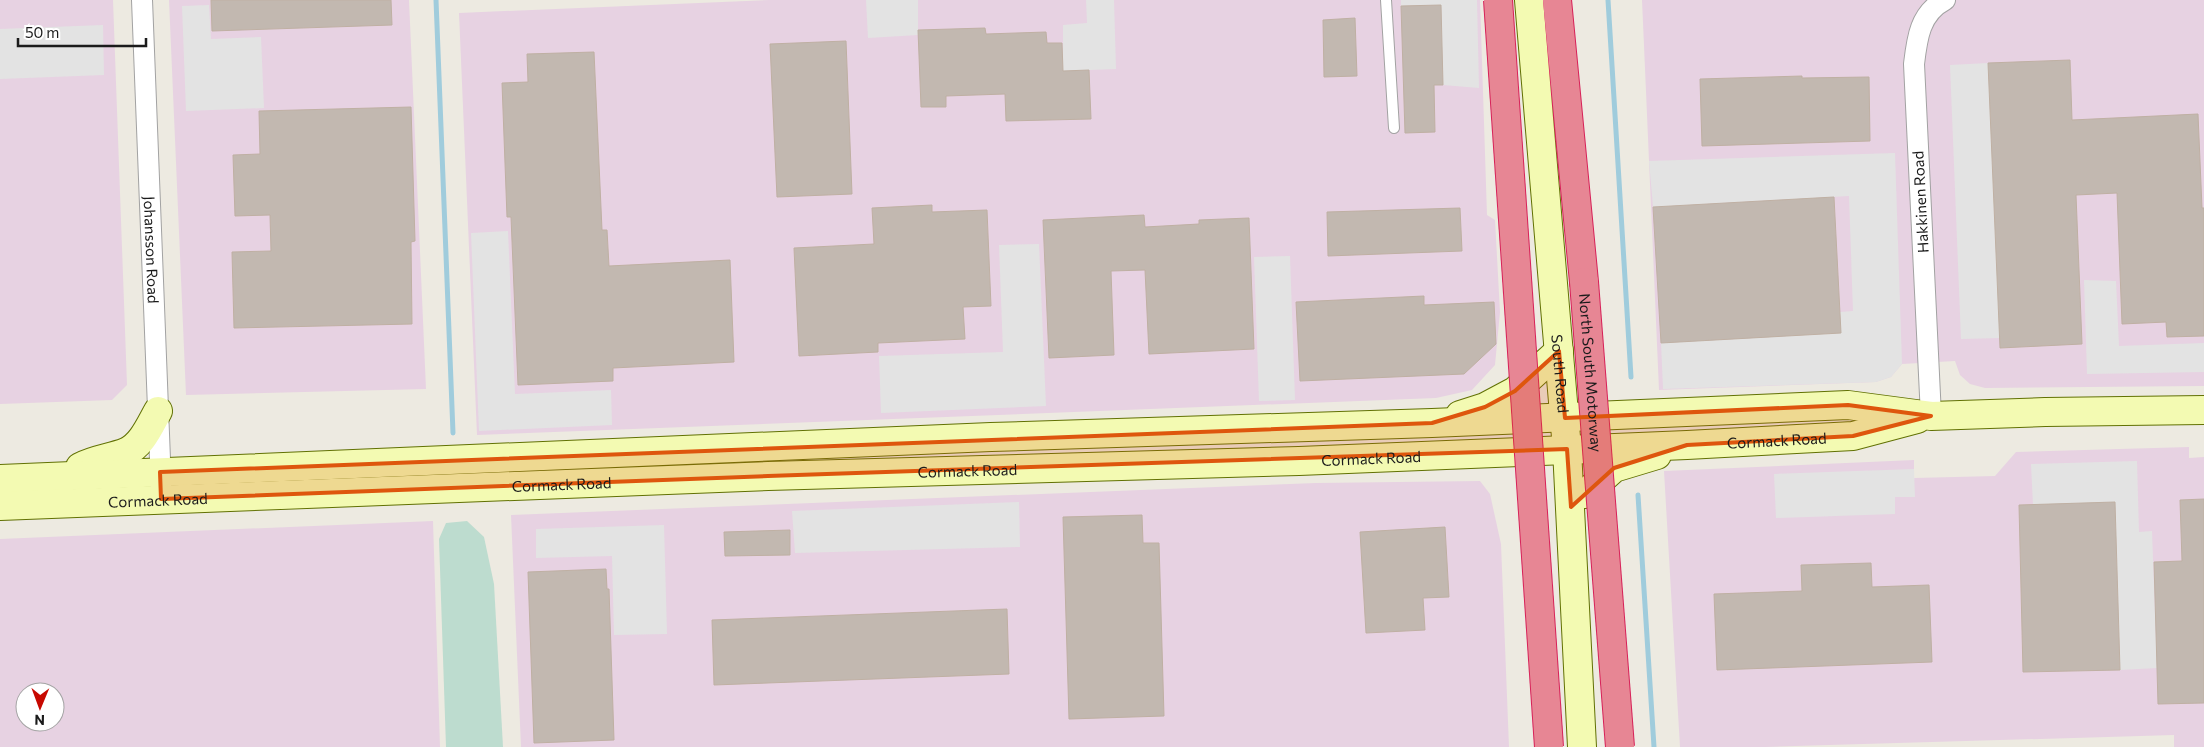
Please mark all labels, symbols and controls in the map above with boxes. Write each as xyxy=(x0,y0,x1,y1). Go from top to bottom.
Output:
scale bar xyxy=(18,15,145,47)
text: 50 m xyxy=(25,23,59,41)
street label: Hakkinen Road xyxy=(1908,150,1932,254)
street label: Johansson Road xyxy=(141,196,163,304)
street label: North South Motorway xyxy=(1576,293,1606,453)
street label: South Road xyxy=(1548,334,1573,414)
street label: Cormack Road xyxy=(1726,428,1827,452)
street label: Cormack Road xyxy=(1321,447,1421,469)
street label: Cormack Road xyxy=(917,460,1017,481)
street label: Cormack Road xyxy=(511,473,612,495)
street label: Cormack Road xyxy=(108,489,208,511)
north arrow xyxy=(15,682,65,732)
text: N xyxy=(34,712,45,729)

